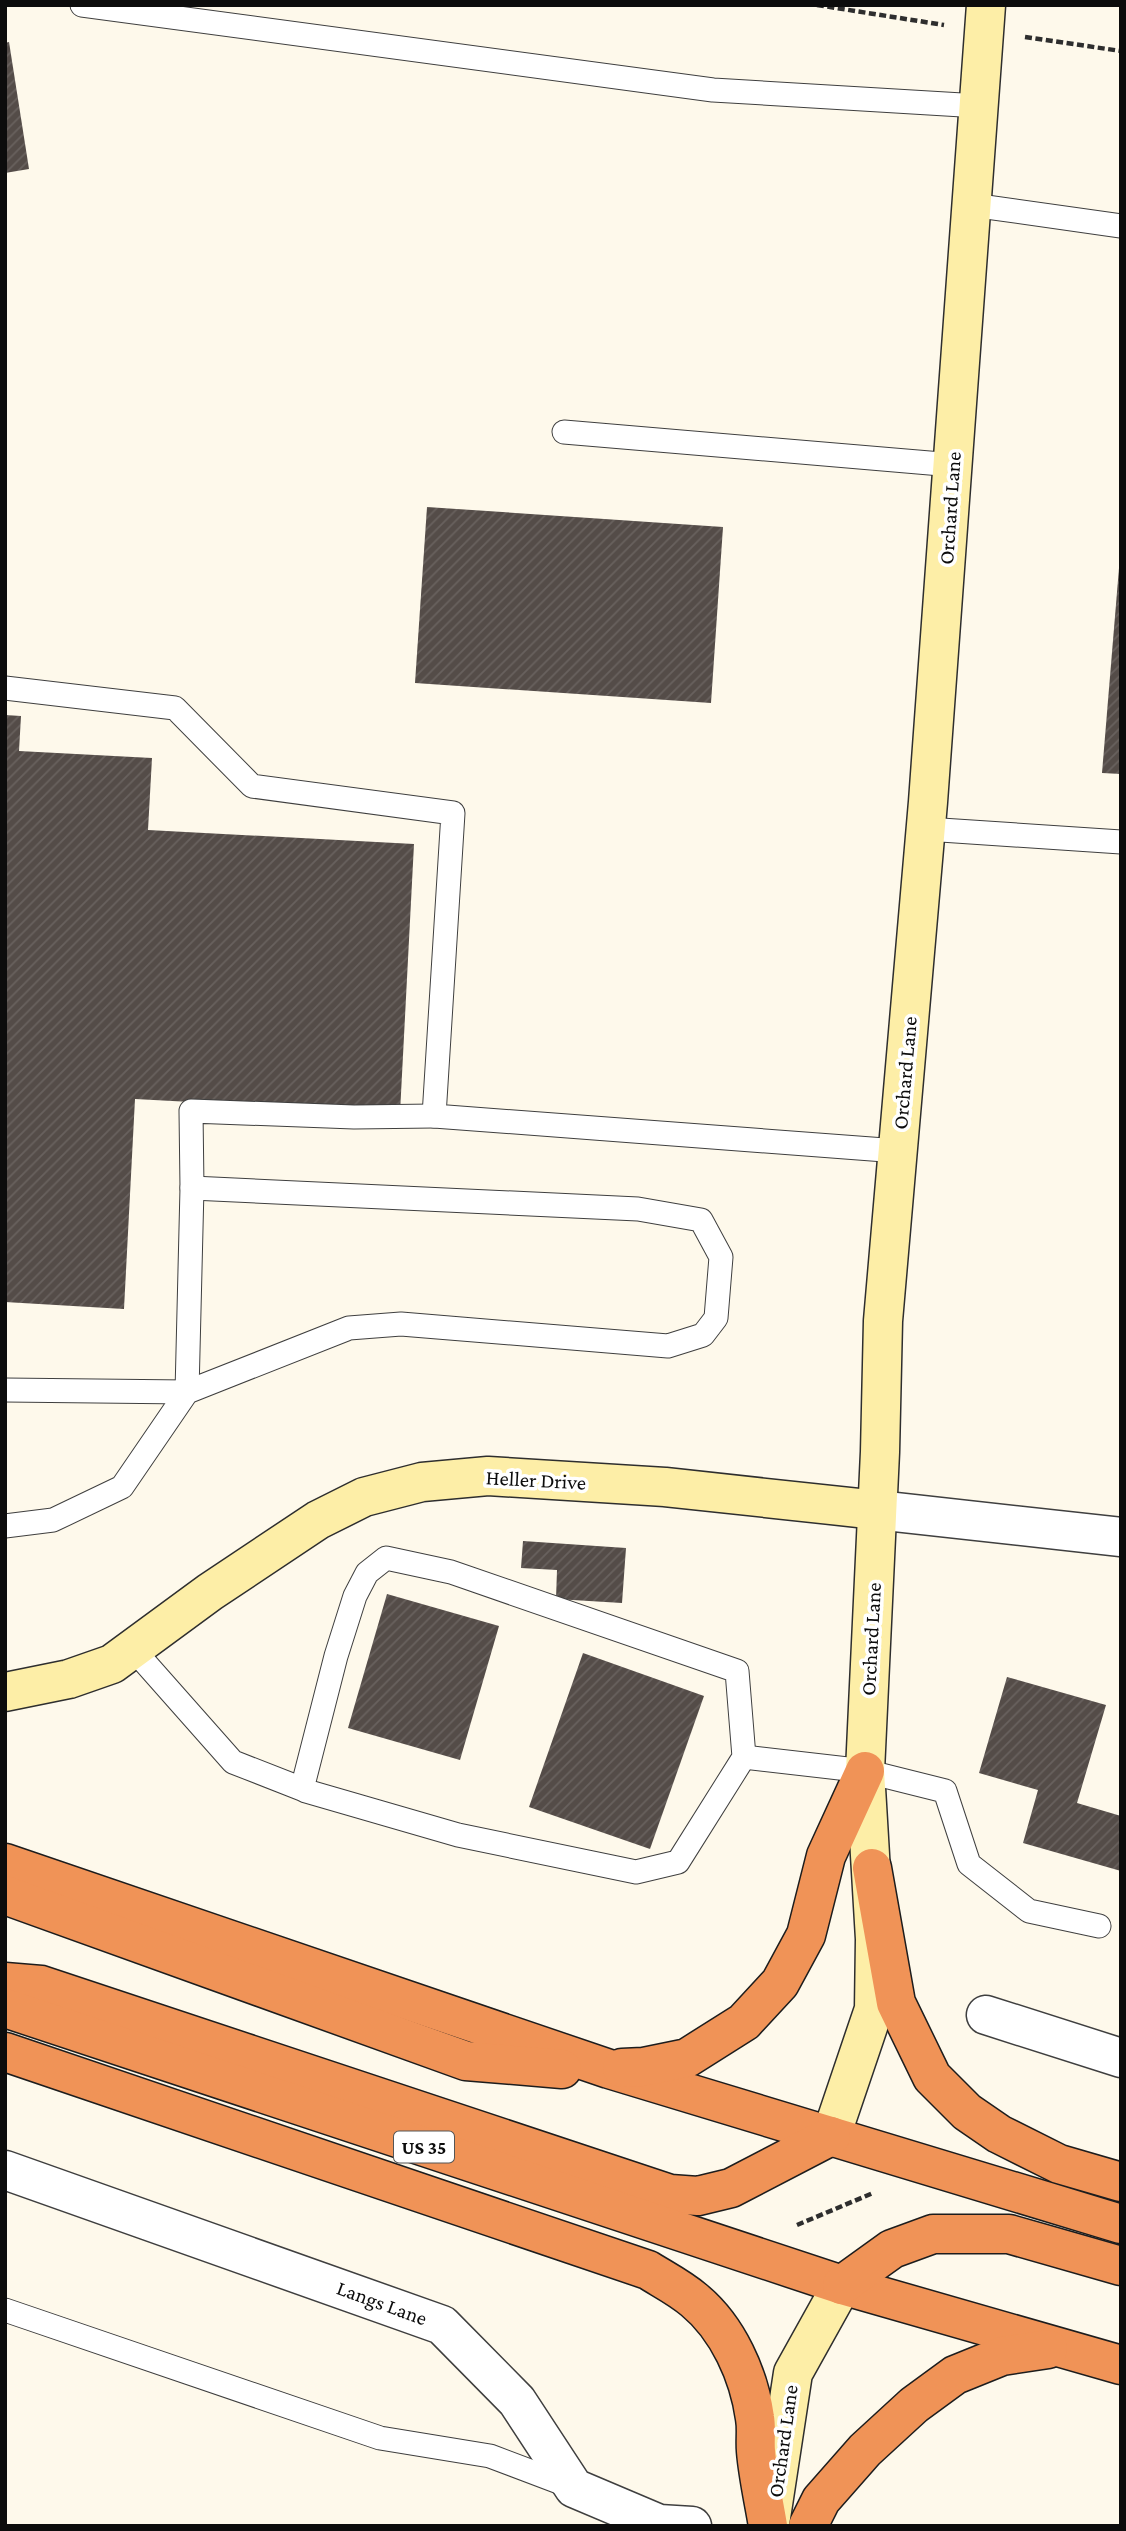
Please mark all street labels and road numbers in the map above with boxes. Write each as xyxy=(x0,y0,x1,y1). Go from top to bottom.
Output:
street label: Orchard Lane xyxy=(934,451,966,565)
street label: Orchard Lane xyxy=(888,1015,922,1131)
street label: Heller Drive xyxy=(485,1465,587,1495)
street label: Orchard Lane xyxy=(856,1582,886,1696)
road number: US 35 xyxy=(394,2132,454,2162)
street label: Langs Lane xyxy=(334,2276,430,2330)
street label: Orchard Lane xyxy=(763,2383,803,2499)

